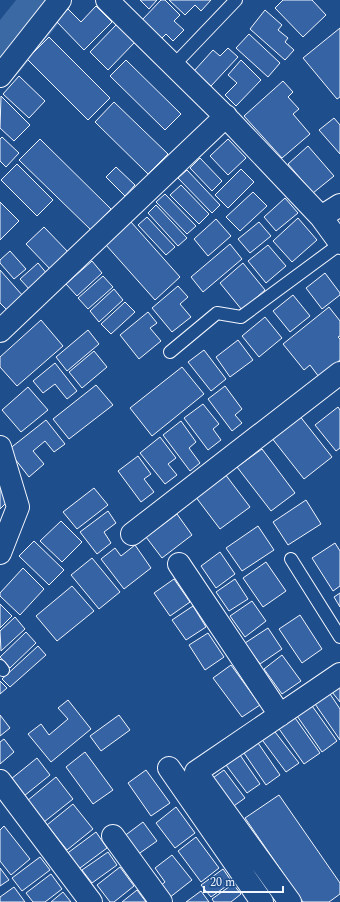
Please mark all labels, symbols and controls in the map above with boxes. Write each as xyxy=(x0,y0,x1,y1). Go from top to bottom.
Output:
scale bar xyxy=(204,868,283,894)
text: 20 m xyxy=(210,873,235,892)

